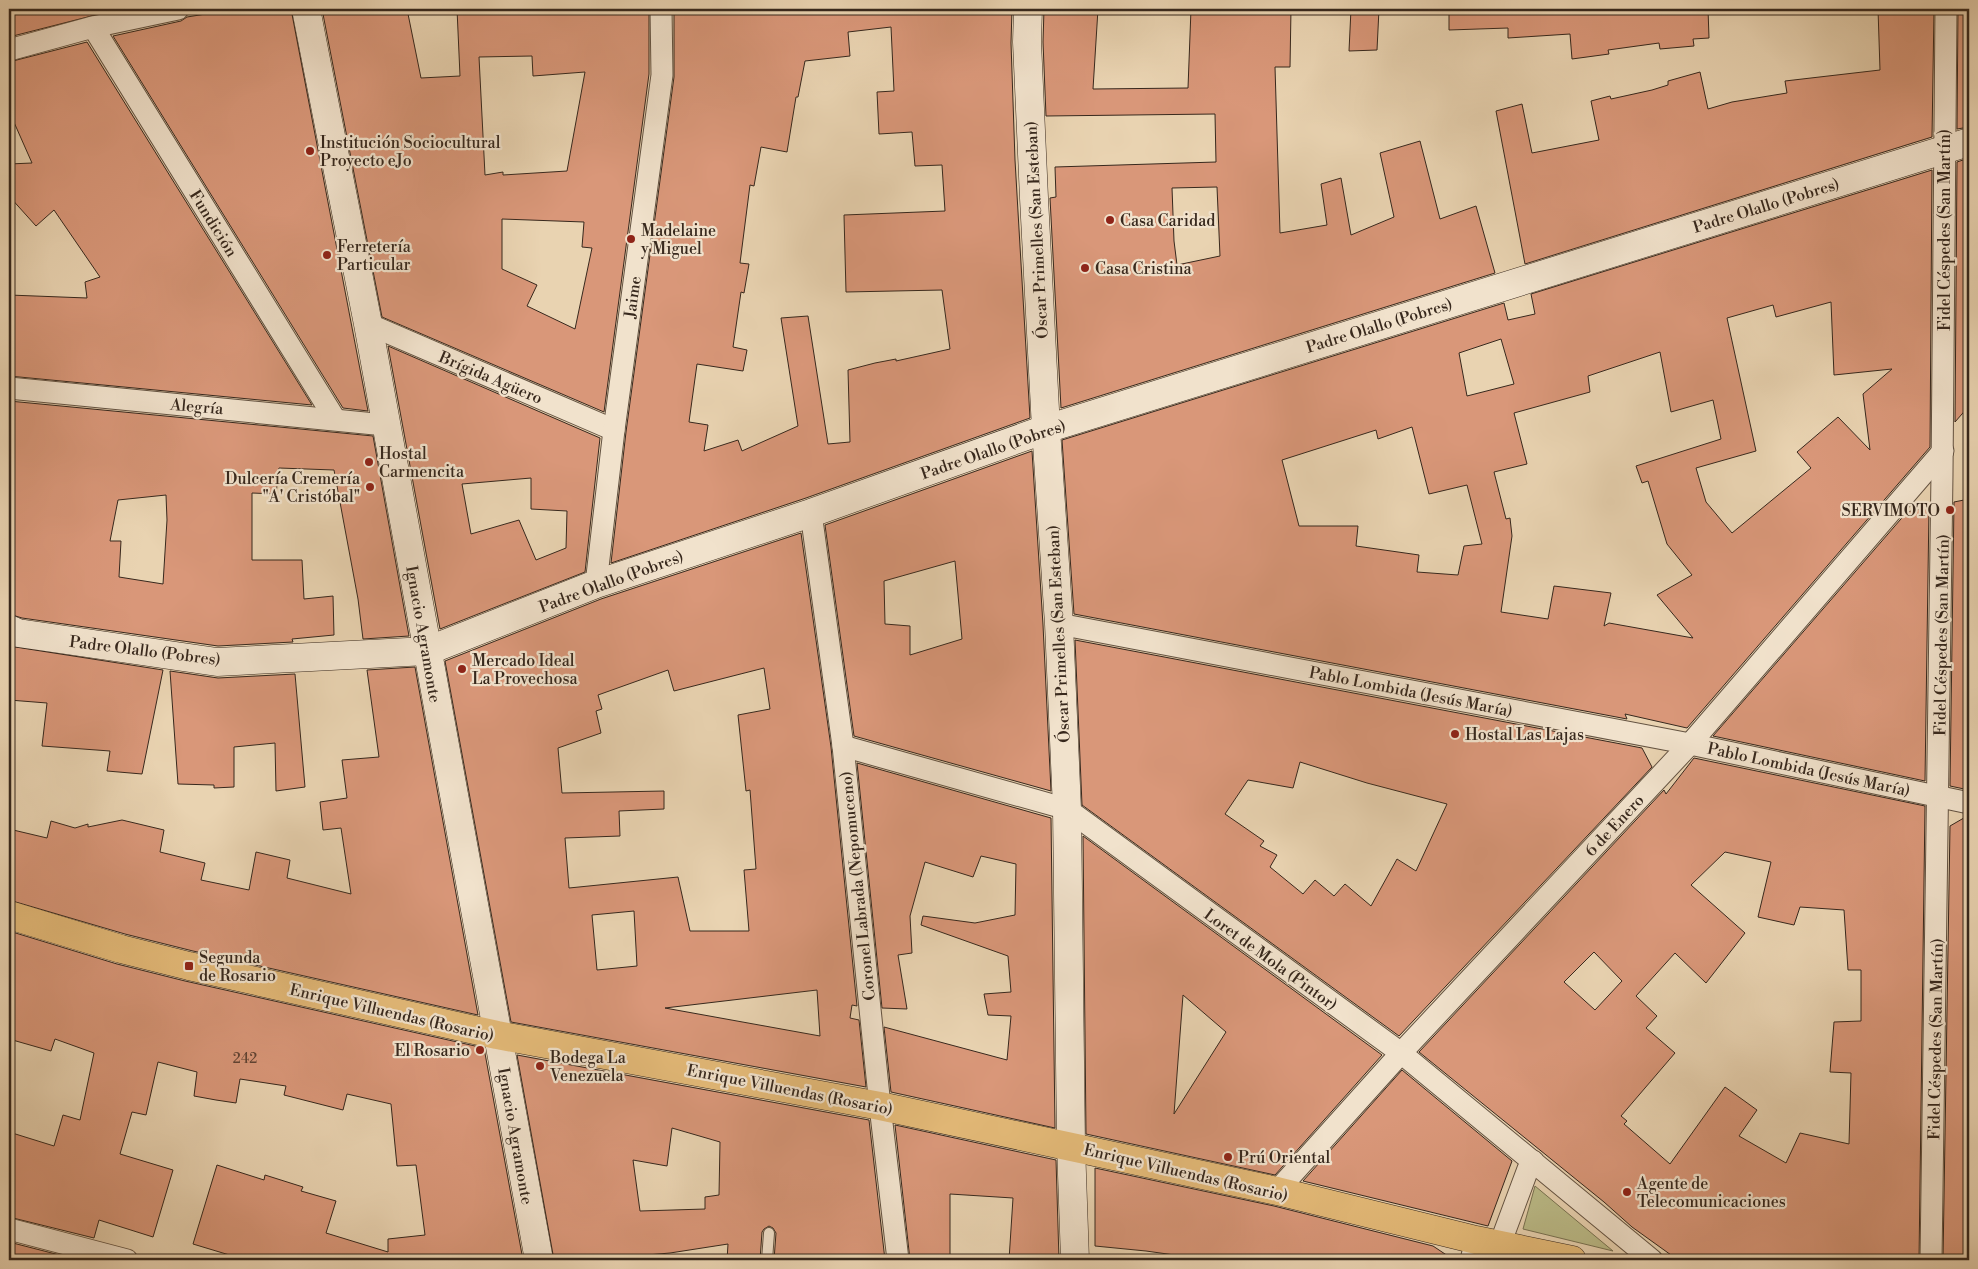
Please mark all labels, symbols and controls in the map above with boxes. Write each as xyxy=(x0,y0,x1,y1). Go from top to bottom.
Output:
street label: Óscar Primelles (San Esteban) xyxy=(1019,121,1053,339)
street label: Fidel Céspedes (San Martín) xyxy=(1935,129,1955,331)
place label: Institución Sociocultural Proyecto eJo xyxy=(320,133,501,171)
marker: Institución Sociocultural Proyecto eJo xyxy=(304,145,316,157)
street label: Padre Olallo (Pobres) xyxy=(1691,174,1842,238)
street label: Fundición xyxy=(185,186,242,261)
place label: Casa Caridad xyxy=(1120,211,1215,231)
marker: Casa Caridad xyxy=(1104,214,1116,226)
place label: Madelaine y Miguel xyxy=(640,221,716,259)
marker: Madelaine y Miguel xyxy=(625,233,637,245)
place label: Ferretería Particular xyxy=(337,237,412,275)
marker: Ferretería Particular xyxy=(321,249,333,261)
place label: Casa Cristina xyxy=(1095,259,1193,279)
marker: Casa Cristina xyxy=(1079,262,1091,274)
street label: Jaime xyxy=(620,275,646,320)
street label: Padre Olallo (Pobres) xyxy=(1304,294,1455,358)
street label: Brígida Agüero xyxy=(435,347,545,409)
street label: Alegría xyxy=(169,395,225,419)
street label: Padre Olallo (Pobres) xyxy=(918,416,1069,484)
place label: Hostal Carmencita xyxy=(379,444,465,482)
marker: Hostal Carmencita xyxy=(363,456,375,468)
place label: Dulcería Cremería "A' Cristóbal" xyxy=(225,469,361,507)
marker: Dulcería Cremería "A' Cristóbal" xyxy=(364,481,376,493)
place label: SERVIMOTO xyxy=(1842,501,1940,521)
marker: SERVIMOTO xyxy=(1944,504,1956,516)
street label: Óscar Primelles (San Esteban) xyxy=(1041,525,1075,743)
street label: Fidel Céspedes (San Martín) xyxy=(1930,534,1954,736)
street label: Padre Olallo (Pobres) xyxy=(536,546,686,617)
street label: Ignacio Agramonte xyxy=(401,564,445,704)
street label: Padre Olallo (Pobres) xyxy=(68,632,222,670)
place label: Mercado Ideal La Provechosa xyxy=(472,651,579,689)
street label: Pablo Lombida (Jesús María) xyxy=(1307,662,1514,722)
marker: Mercado Ideal La Provechosa xyxy=(456,663,468,675)
place label: Hostal Las Lajas xyxy=(1465,725,1584,745)
marker: Hostal Las Lajas xyxy=(1449,728,1461,740)
street label: Pablo Lombida (Jesús María) xyxy=(1706,739,1912,801)
street label: Coronel Labrada (Nepomuceno) xyxy=(836,770,880,1001)
street label: 6 de Enero xyxy=(1581,790,1649,861)
street label: Loret de Mola (Pintor) xyxy=(1200,905,1341,1015)
street label: Fidel Céspedes (San Martín) xyxy=(1924,938,1948,1140)
place label: Segunda de Rosario xyxy=(199,948,276,986)
marker: Segunda de Rosario xyxy=(183,960,195,972)
street label: Enrique Villuendas (Rosario) xyxy=(287,980,496,1046)
place label: El Rosario xyxy=(394,1041,470,1061)
marker: El Rosario xyxy=(474,1044,486,1056)
place label: Bodega La Venezuela xyxy=(549,1048,627,1086)
house number: 242 xyxy=(233,1050,257,1068)
marker: Bodega La Venezuela xyxy=(534,1060,546,1072)
street label: Enrique Villuendas (Rosario) xyxy=(685,1060,895,1120)
street label: Ignacio Agramonte xyxy=(493,1066,537,1206)
street label: Enrique Villuendas (Rosario) xyxy=(1081,1140,1290,1206)
place label: Prú Oriental xyxy=(1238,1148,1330,1168)
marker: Prú Oriental xyxy=(1222,1151,1234,1163)
place label: Agente de Telecomunicaciones xyxy=(1636,1174,1786,1212)
marker: Agente de Telecomunicaciones xyxy=(1621,1186,1633,1198)

